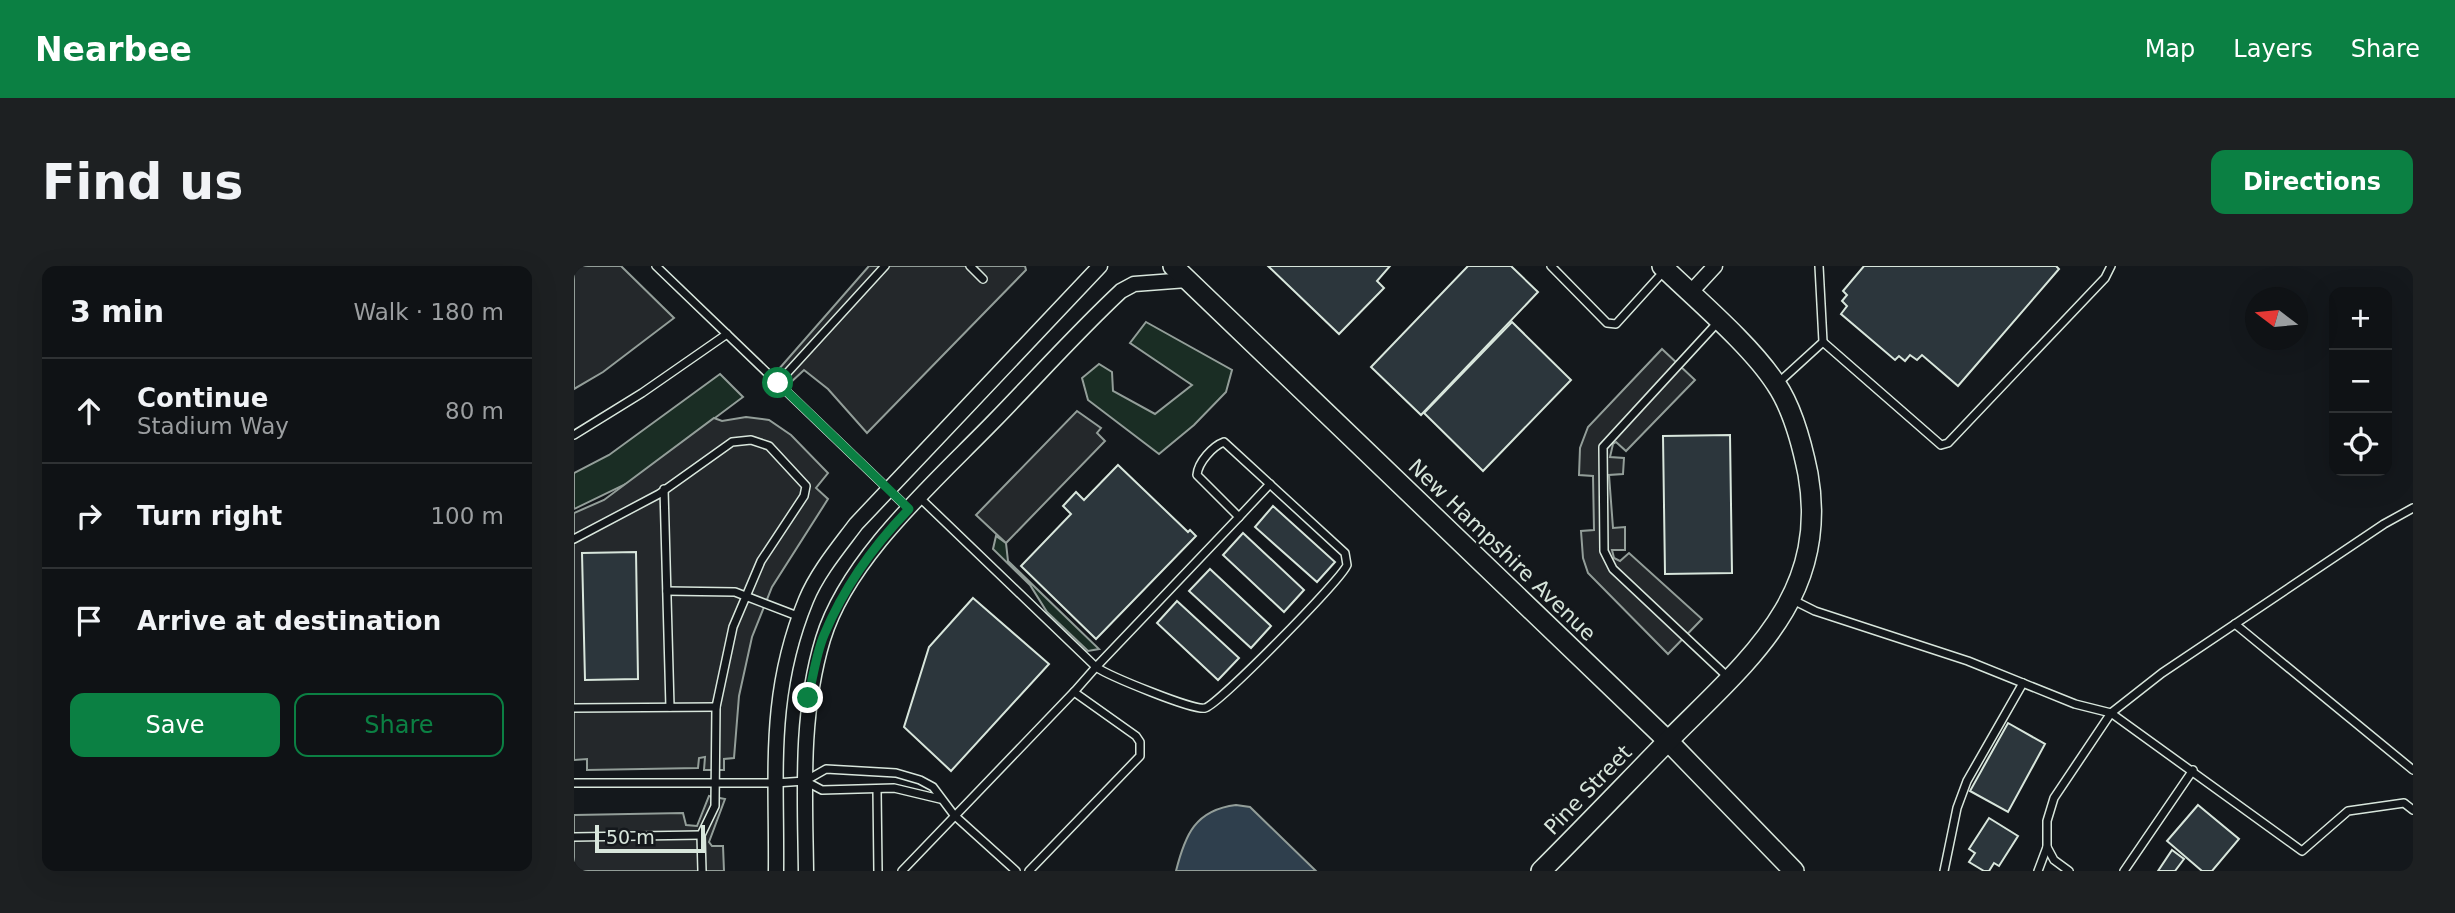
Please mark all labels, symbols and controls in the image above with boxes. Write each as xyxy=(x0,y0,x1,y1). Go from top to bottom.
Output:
text: Nearbee xyxy=(35,30,192,69)
text: Map xyxy=(2145,35,2195,63)
text: Layers xyxy=(2233,35,2313,63)
text: Share xyxy=(2351,35,2420,63)
button: Directions xyxy=(2211,150,2413,214)
text: Find us xyxy=(42,154,243,211)
north arrow xyxy=(2245,287,2308,350)
map controls xyxy=(2329,287,2392,476)
button: + xyxy=(2329,287,2392,350)
text: 3 min xyxy=(70,294,164,329)
text: Walk · 180 m xyxy=(353,299,504,325)
button: − xyxy=(2329,350,2392,413)
route start xyxy=(762,367,793,398)
text: Continue xyxy=(137,383,268,413)
icon: ahead xyxy=(70,392,108,430)
text: 80 m xyxy=(445,398,504,424)
text: Stadium Way xyxy=(137,413,289,439)
button: locate xyxy=(2329,413,2392,476)
street label: New Hampshire Avenue xyxy=(1403,454,1601,646)
icon: right xyxy=(70,497,108,535)
text: Turn right xyxy=(137,501,282,531)
text: 100 m xyxy=(430,503,504,529)
icon: arrive xyxy=(70,602,108,640)
text: Arrive at destination xyxy=(137,606,441,636)
route end xyxy=(792,682,823,713)
button: Save xyxy=(70,693,280,757)
button: Share xyxy=(294,693,504,757)
street label: Pine Street xyxy=(1540,740,1636,840)
scale bar xyxy=(595,822,705,854)
text: 50 m xyxy=(606,826,655,848)

